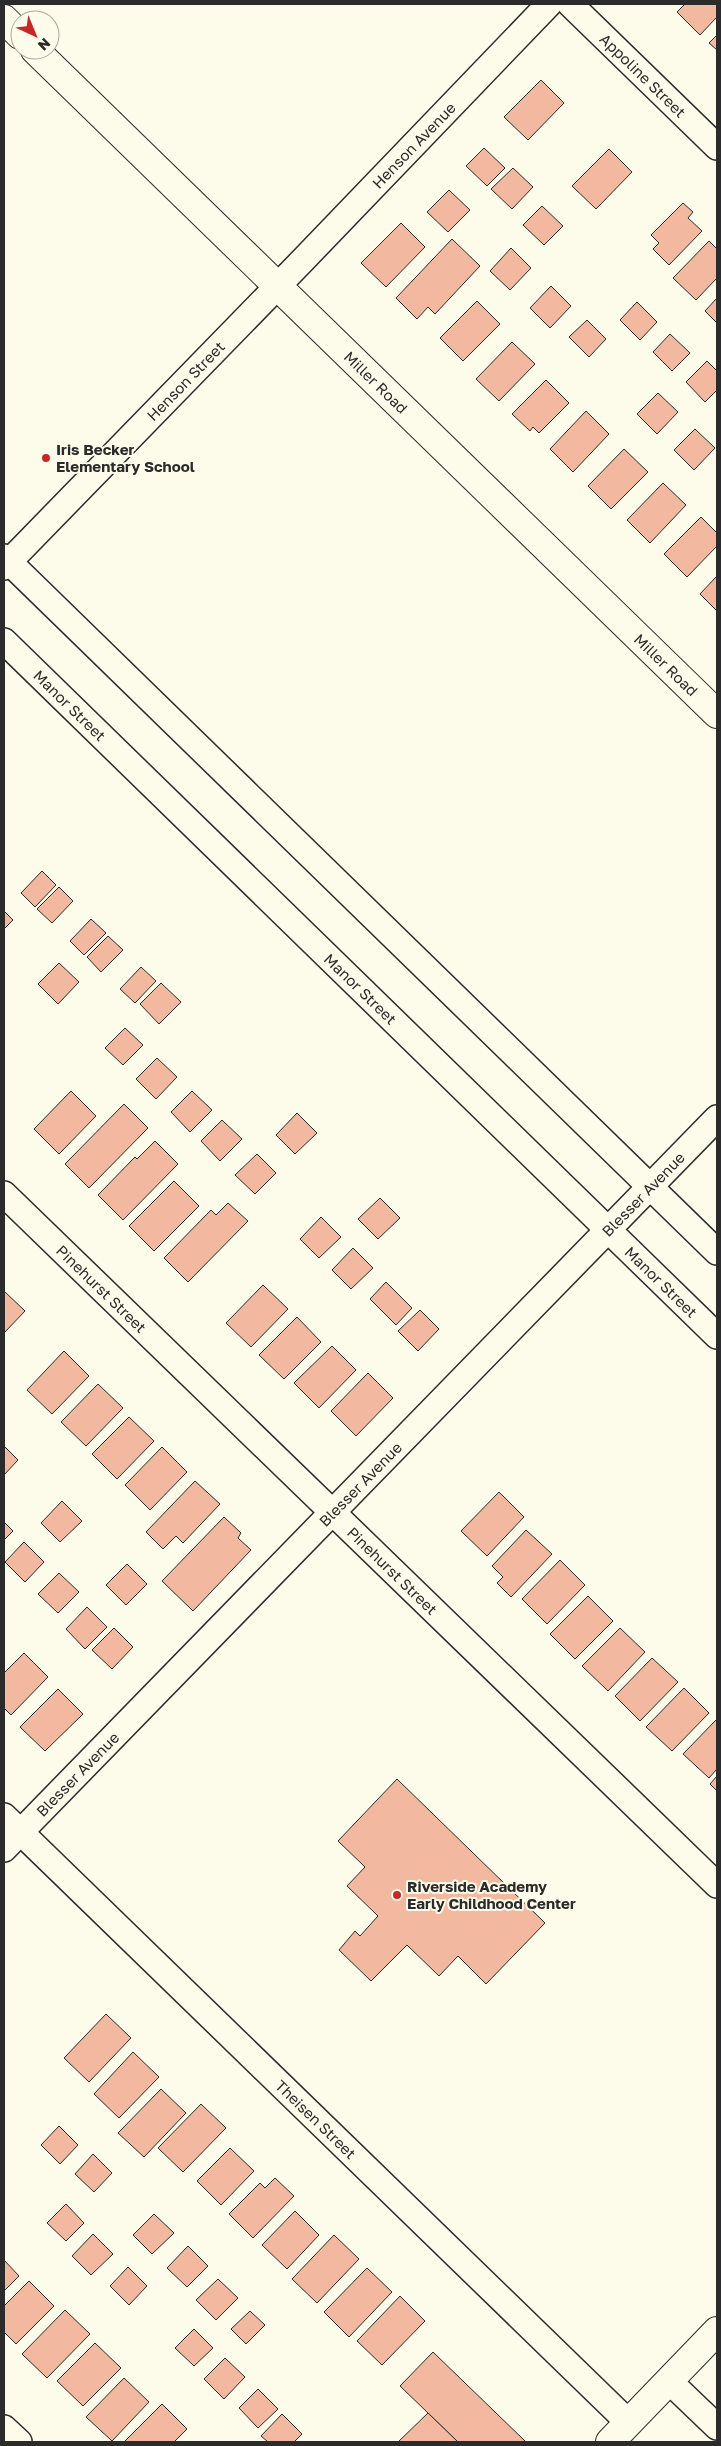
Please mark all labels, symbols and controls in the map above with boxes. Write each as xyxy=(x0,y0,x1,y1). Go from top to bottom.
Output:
north arrow xyxy=(10,10,60,60)
street label: Appoline Street xyxy=(597,29,690,121)
text: N xyxy=(35,35,54,55)
street label: Henson Avenue xyxy=(368,98,459,192)
street label: Henson Street xyxy=(143,337,228,424)
street label: Miller Road xyxy=(341,347,412,417)
place label: Iris Becker Elementary School xyxy=(56,440,195,475)
marker: Iris Becker Elementary School xyxy=(40,452,52,464)
street label: Miller Road xyxy=(631,630,702,699)
street label: Manor Street xyxy=(30,666,110,744)
street label: Manor Street xyxy=(321,949,400,1028)
street label: Blesser Avenue xyxy=(598,1148,688,1240)
street label: Pinehurst Street xyxy=(53,1241,150,1336)
street label: Manor Street xyxy=(622,1243,701,1321)
street label: Blesser Avenue xyxy=(315,1438,405,1530)
street label: Pinehurst Street xyxy=(344,1523,441,1618)
street label: Blesser Avenue xyxy=(32,1728,123,1820)
place label: Riverside Academy Early Childhood Center xyxy=(407,1877,576,1912)
marker: Riverside Academy Early Childhood Center xyxy=(391,1889,403,1901)
street label: Theisen Street xyxy=(272,2076,360,2162)

